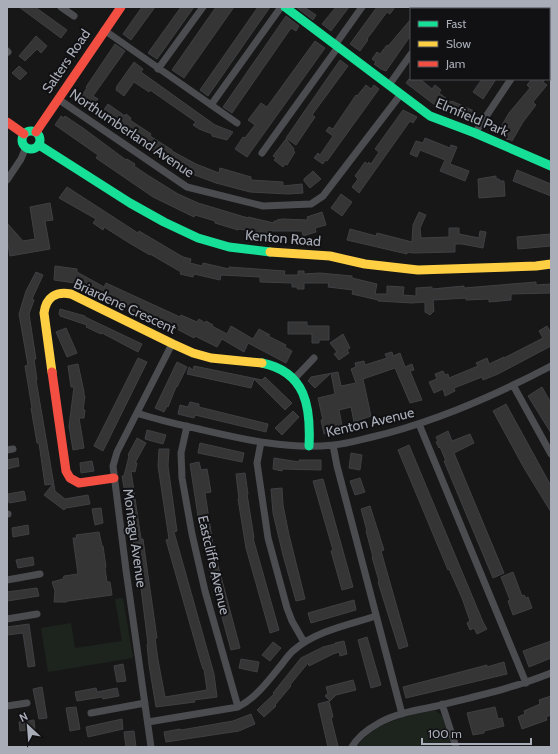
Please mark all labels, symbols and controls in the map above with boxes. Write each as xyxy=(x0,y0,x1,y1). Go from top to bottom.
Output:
legend xyxy=(410,8,550,80)
text: Fast xyxy=(446,16,466,31)
street label: Salters Road xyxy=(38,25,94,97)
text: Slow xyxy=(446,36,471,51)
text: Jam xyxy=(445,56,465,71)
street label: Northumberland Avenue xyxy=(66,85,198,181)
street label: Elmfield Park xyxy=(433,94,512,141)
street label: Kenton Road xyxy=(244,226,322,250)
street label: Briardene Crescent xyxy=(71,274,179,338)
street label: Kenton Avenue xyxy=(324,403,416,441)
street label: Montagu Avenue xyxy=(119,487,151,589)
street label: Eastcliffe Avenue xyxy=(194,514,234,616)
north arrow xyxy=(8,706,48,746)
text: N xyxy=(17,709,30,725)
scale bar xyxy=(422,720,531,746)
text: 100 m xyxy=(428,726,462,741)

